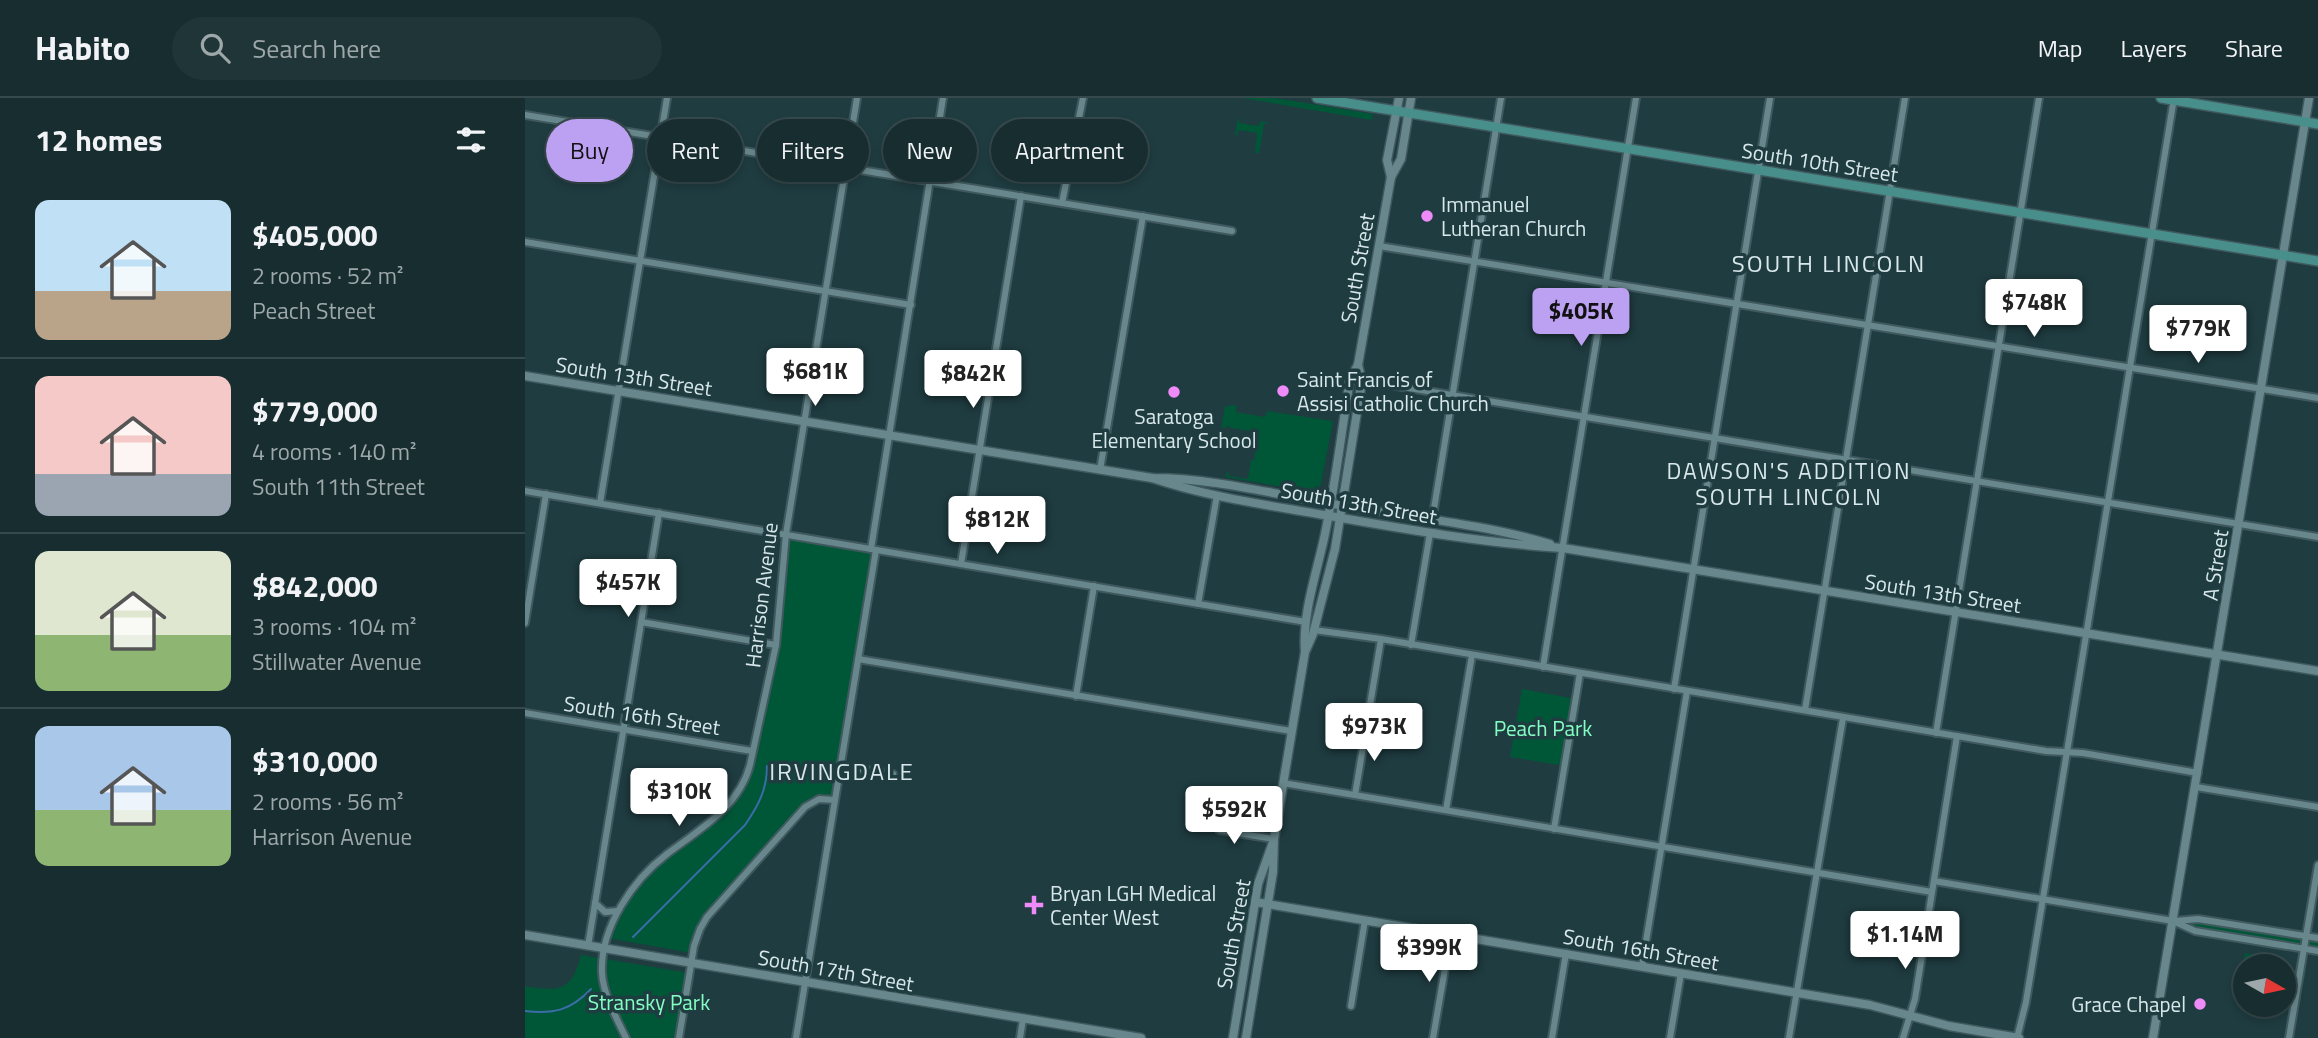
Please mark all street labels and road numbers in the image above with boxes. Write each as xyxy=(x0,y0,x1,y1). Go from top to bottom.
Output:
street label: South 10th Street xyxy=(1740,134,1901,190)
street label: South Street xyxy=(1332,210,1383,325)
street label: South 13th Street xyxy=(554,348,715,404)
street label: South 13th Street xyxy=(1279,474,1440,533)
street label: Harrison Avenue xyxy=(736,520,786,670)
street label: A Street xyxy=(2194,527,2236,603)
street label: South 13th Street xyxy=(1863,565,2024,621)
street label: South 16th Street xyxy=(562,687,723,743)
street label: South Street xyxy=(1208,876,1259,991)
street label: South 16th Street xyxy=(1561,920,1722,979)
street label: South 17th Street xyxy=(756,941,917,1000)

